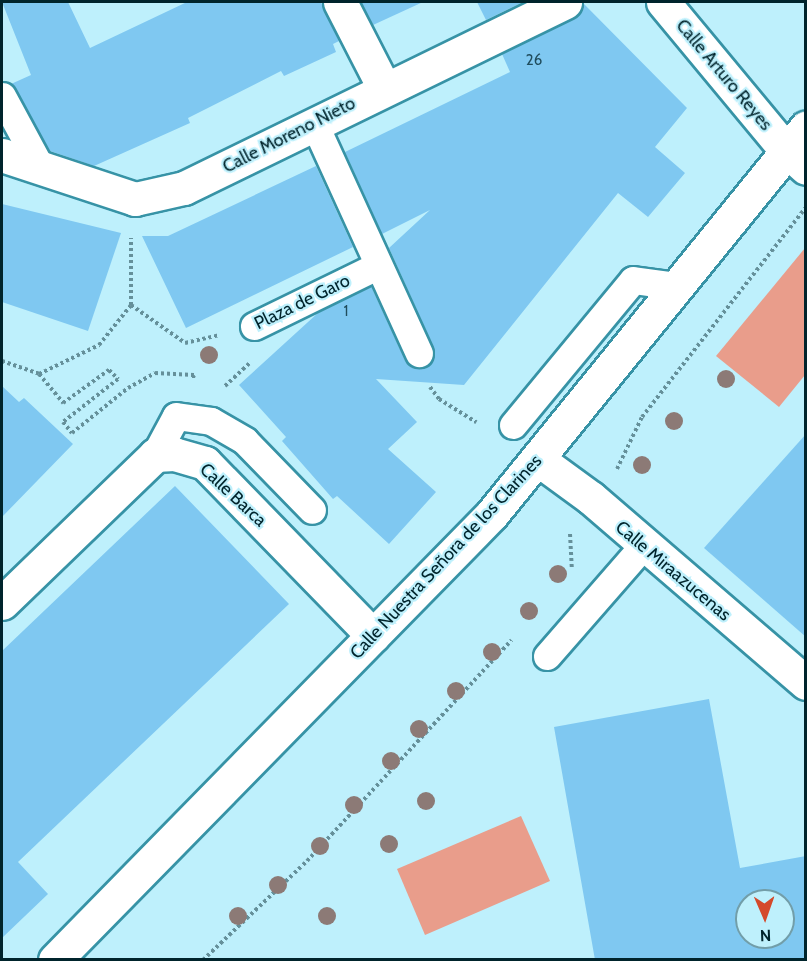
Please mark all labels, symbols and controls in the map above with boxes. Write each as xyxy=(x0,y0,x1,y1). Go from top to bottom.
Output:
street label: Calle Arturo Reyes xyxy=(671,15,777,135)
house number: 26 xyxy=(526,52,542,70)
street label: Calle Moreno Nieto xyxy=(219,92,359,178)
street label: Plaza de Garo xyxy=(251,270,353,334)
house number: 1 xyxy=(344,303,348,321)
street label: Calle Nuestra Señora de los Clarines xyxy=(346,450,546,664)
street label: Calle Barca xyxy=(195,459,271,531)
street label: Calle Miraazucenas xyxy=(611,517,735,625)
north arrow xyxy=(735,889,795,949)
text: N xyxy=(760,926,772,945)

